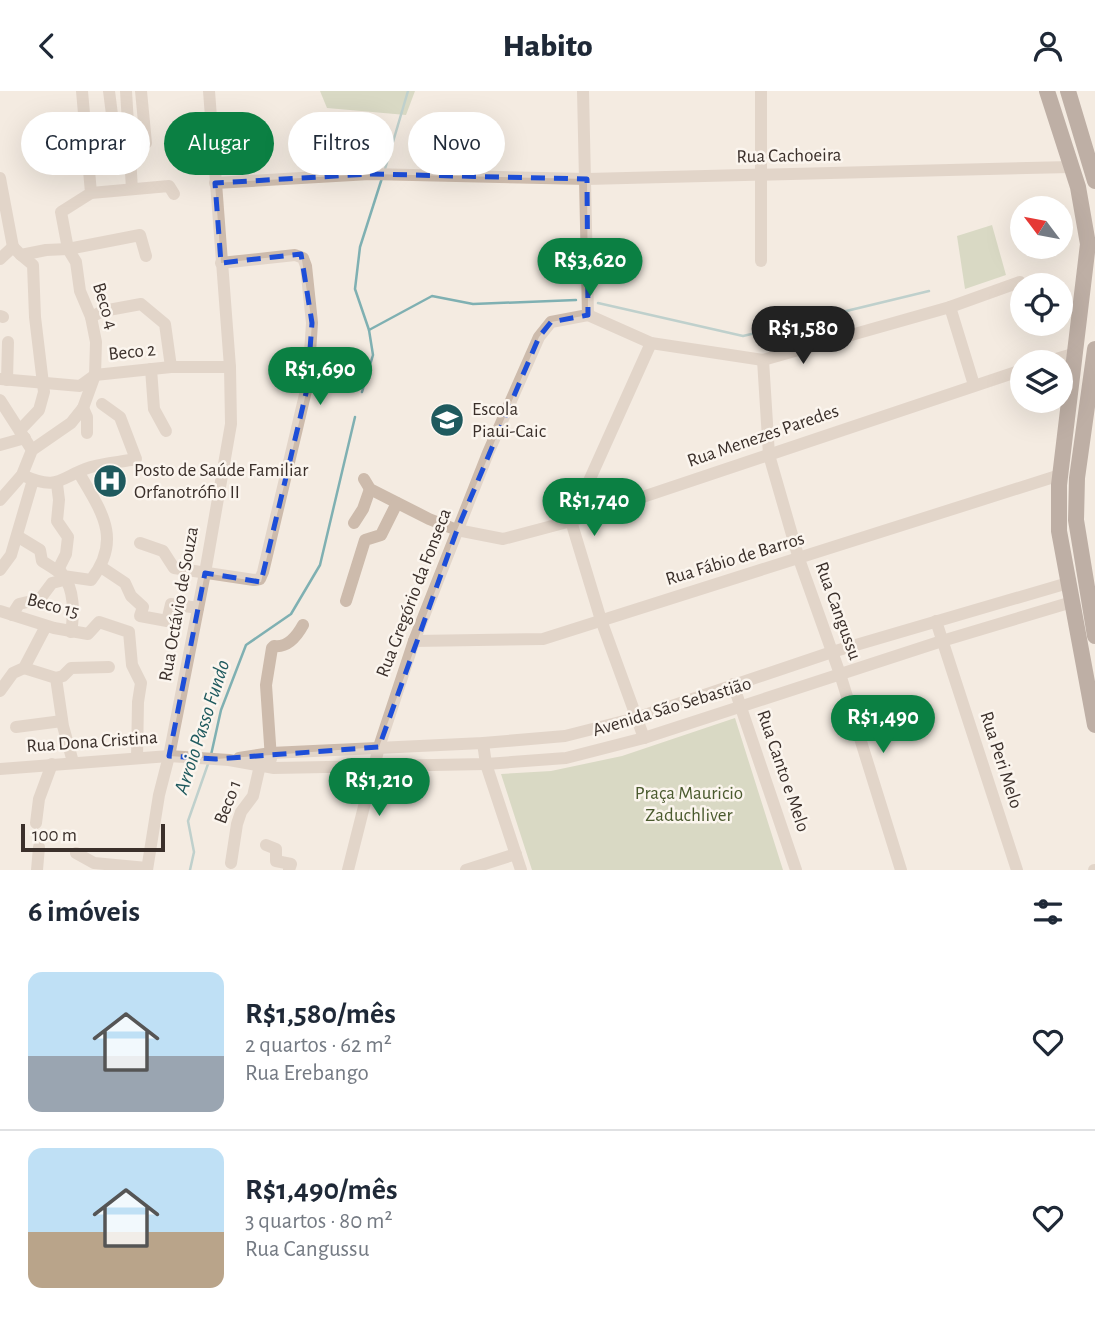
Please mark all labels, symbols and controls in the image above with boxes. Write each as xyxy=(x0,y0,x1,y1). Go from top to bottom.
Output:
icon: back xyxy=(28,27,66,65)
icon: person xyxy=(1029,27,1067,65)
text: Habito xyxy=(502,30,593,62)
chip: Comprar xyxy=(21,112,150,175)
chip: Alugar xyxy=(164,112,274,175)
chip: Filtros xyxy=(288,112,394,175)
chip: Novo xyxy=(408,112,505,175)
street label: Rua Cachoeira xyxy=(736,146,842,166)
north arrow xyxy=(1010,196,1073,259)
map controls xyxy=(1010,196,1073,413)
pin: R$3,620 xyxy=(525,239,655,298)
text: R$3,620 xyxy=(553,249,627,272)
button: locate xyxy=(1010,273,1073,336)
street label: Beco 4 xyxy=(89,280,121,332)
pin: R$1,580 xyxy=(738,307,868,366)
text: R$1,580 xyxy=(768,317,838,340)
street label: Beco 2 xyxy=(108,340,157,364)
pin: R$1,690 xyxy=(255,347,385,407)
button: layers xyxy=(1010,350,1073,413)
text: R$1,690 xyxy=(284,358,356,381)
place label: Escola Piaui-Caic xyxy=(472,400,546,441)
school or university icon: Escola Piaui-Caic xyxy=(428,401,466,439)
street label: Rua Menezes Paredes xyxy=(685,401,841,471)
place label: Posto de Saúde Familiar Orfanotrófio II xyxy=(134,461,308,502)
hospital icon: Posto de Saúde Familiar Orfanotrófio II xyxy=(91,462,129,500)
pin: R$1,740 xyxy=(529,479,659,538)
text: R$1,740 xyxy=(559,489,629,512)
street label: Rua Gregório da Fonseca xyxy=(373,506,455,680)
street label: Rua Octávio de Souza xyxy=(156,525,202,683)
street label: Rua Fábio de Barros xyxy=(663,529,807,589)
street label: Rua Cangussu xyxy=(812,559,865,663)
street label: Beco 15 xyxy=(25,590,81,622)
water label: Arroio Passo Fundo xyxy=(170,657,234,798)
street label: Avenida São Sebastião xyxy=(590,674,754,740)
pin: R$1,490 xyxy=(818,695,948,755)
text: R$1,490 xyxy=(847,706,919,729)
street label: Rua Canto e Melo xyxy=(753,708,813,834)
street label: Rua Peri Melo xyxy=(976,709,1026,811)
street label: Rua Dona Cristina xyxy=(26,728,158,756)
pin: R$1,210 xyxy=(314,759,444,818)
text: R$1,210 xyxy=(345,769,413,792)
street label: Beco 1 xyxy=(211,778,245,826)
park label: Praça Mauricio Zaduchliver xyxy=(635,784,743,825)
scale bar xyxy=(21,821,164,853)
text: 100 m xyxy=(32,826,77,845)
icon: filters xyxy=(1029,893,1067,931)
text: 6 imóveis xyxy=(28,897,140,927)
text: R$1,580/mês xyxy=(245,999,396,1029)
icon: home xyxy=(84,1000,168,1084)
icon: heart xyxy=(1029,1023,1067,1061)
text: 2 quartos · 62 m² xyxy=(245,1034,392,1057)
text: Rua Erebango xyxy=(245,1062,369,1085)
text: R$1,490/mês xyxy=(245,1175,398,1205)
icon: home xyxy=(84,1176,168,1260)
icon: heart xyxy=(1029,1199,1067,1237)
text: 3 quartos · 80 m² xyxy=(245,1210,393,1233)
text: Rua Cangussu xyxy=(245,1238,369,1261)

